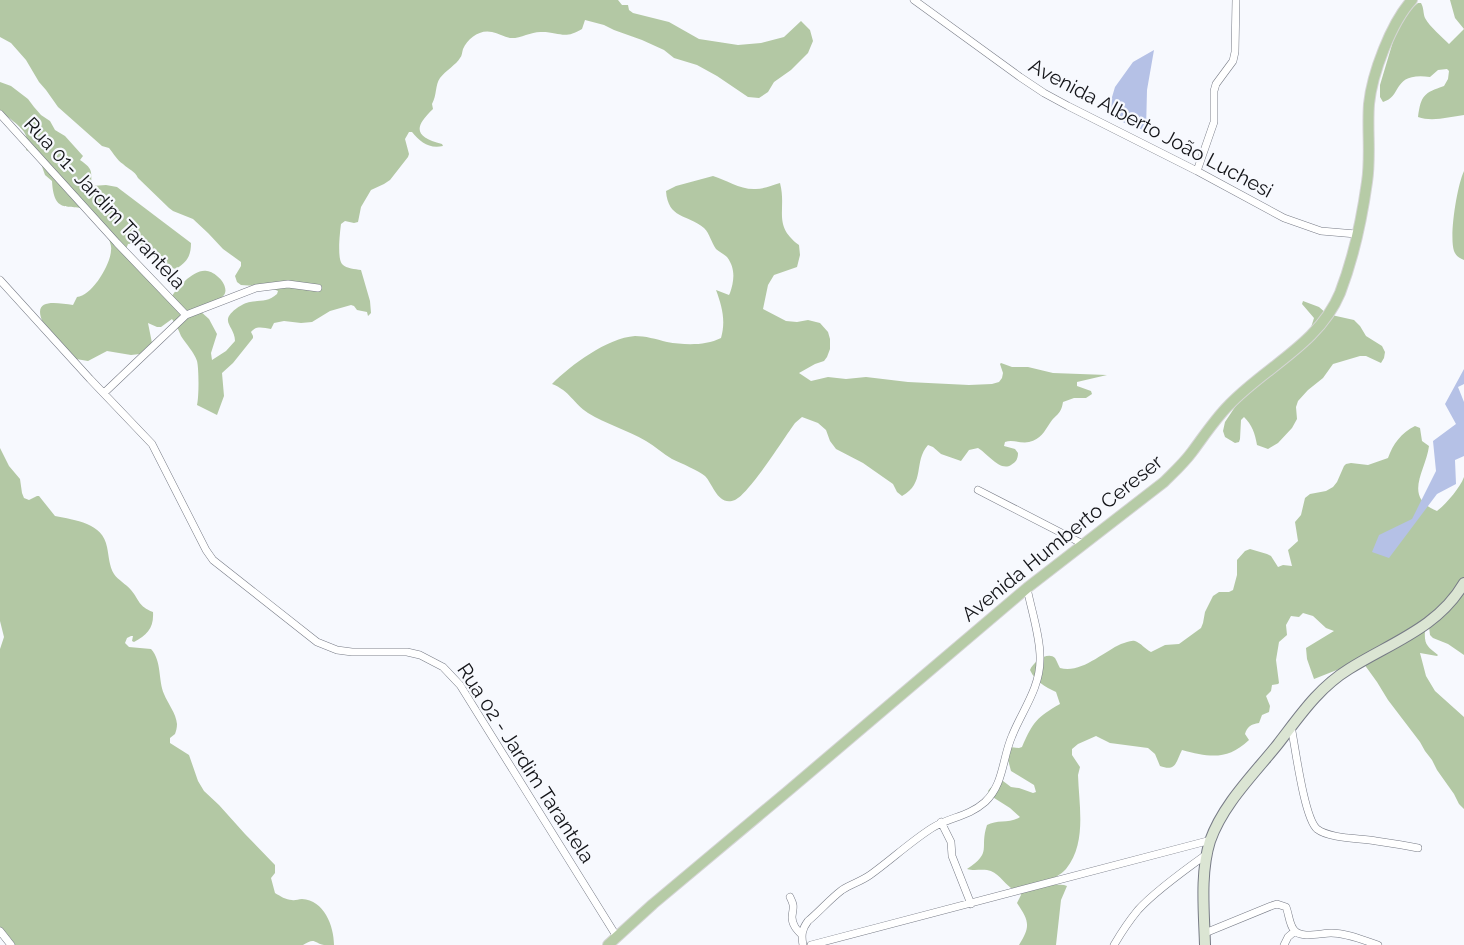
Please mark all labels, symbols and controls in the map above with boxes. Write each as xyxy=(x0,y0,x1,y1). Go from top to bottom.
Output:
street label: Avenida Alberto João Luchesi xyxy=(1025,53,1277,203)
street label: Rua 01- Jardim Tarantela xyxy=(19,112,191,294)
street label: Avenida Humberto Cereser xyxy=(957,450,1167,626)
street label: Rua 02 - Jardim Tarantela xyxy=(452,659,600,867)

